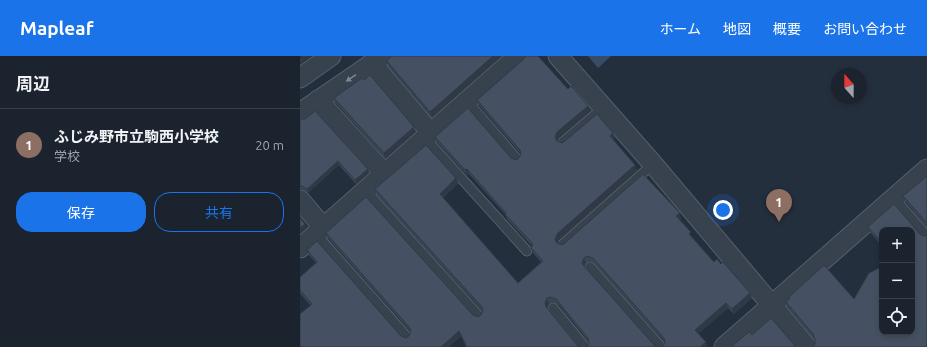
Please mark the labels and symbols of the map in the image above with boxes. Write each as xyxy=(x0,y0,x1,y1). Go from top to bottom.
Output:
north arrow xyxy=(831,68,867,104)
one-way arrow xyxy=(346,74,356,82)
pin: 1 xyxy=(766,189,792,222)
your location xyxy=(713,200,733,220)

